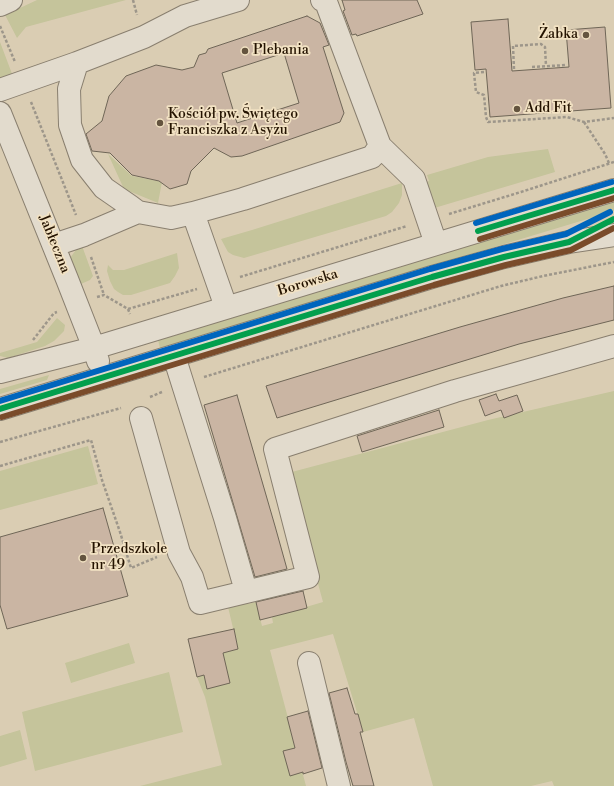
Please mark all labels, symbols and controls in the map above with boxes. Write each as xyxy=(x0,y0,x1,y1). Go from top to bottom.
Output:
place label: Żabka xyxy=(539,27,578,43)
marker: Żabka xyxy=(581,30,591,40)
place label: Plebania xyxy=(253,43,309,59)
marker: Plebania xyxy=(240,46,250,56)
place label: Add Fit xyxy=(525,101,572,117)
marker: Add Fit xyxy=(512,104,522,114)
place label: Kościół pw. Świętego Franciszka z Asyżu xyxy=(168,107,298,140)
marker: Kościół pw. Świętego Franciszka z Asyżu xyxy=(155,118,165,128)
street label: Jabłeczna xyxy=(35,212,73,276)
street label: Borowska xyxy=(276,266,340,300)
place label: Przedszkole nr 49 xyxy=(91,542,167,574)
marker: Przedszkole nr 49 xyxy=(78,553,88,563)

